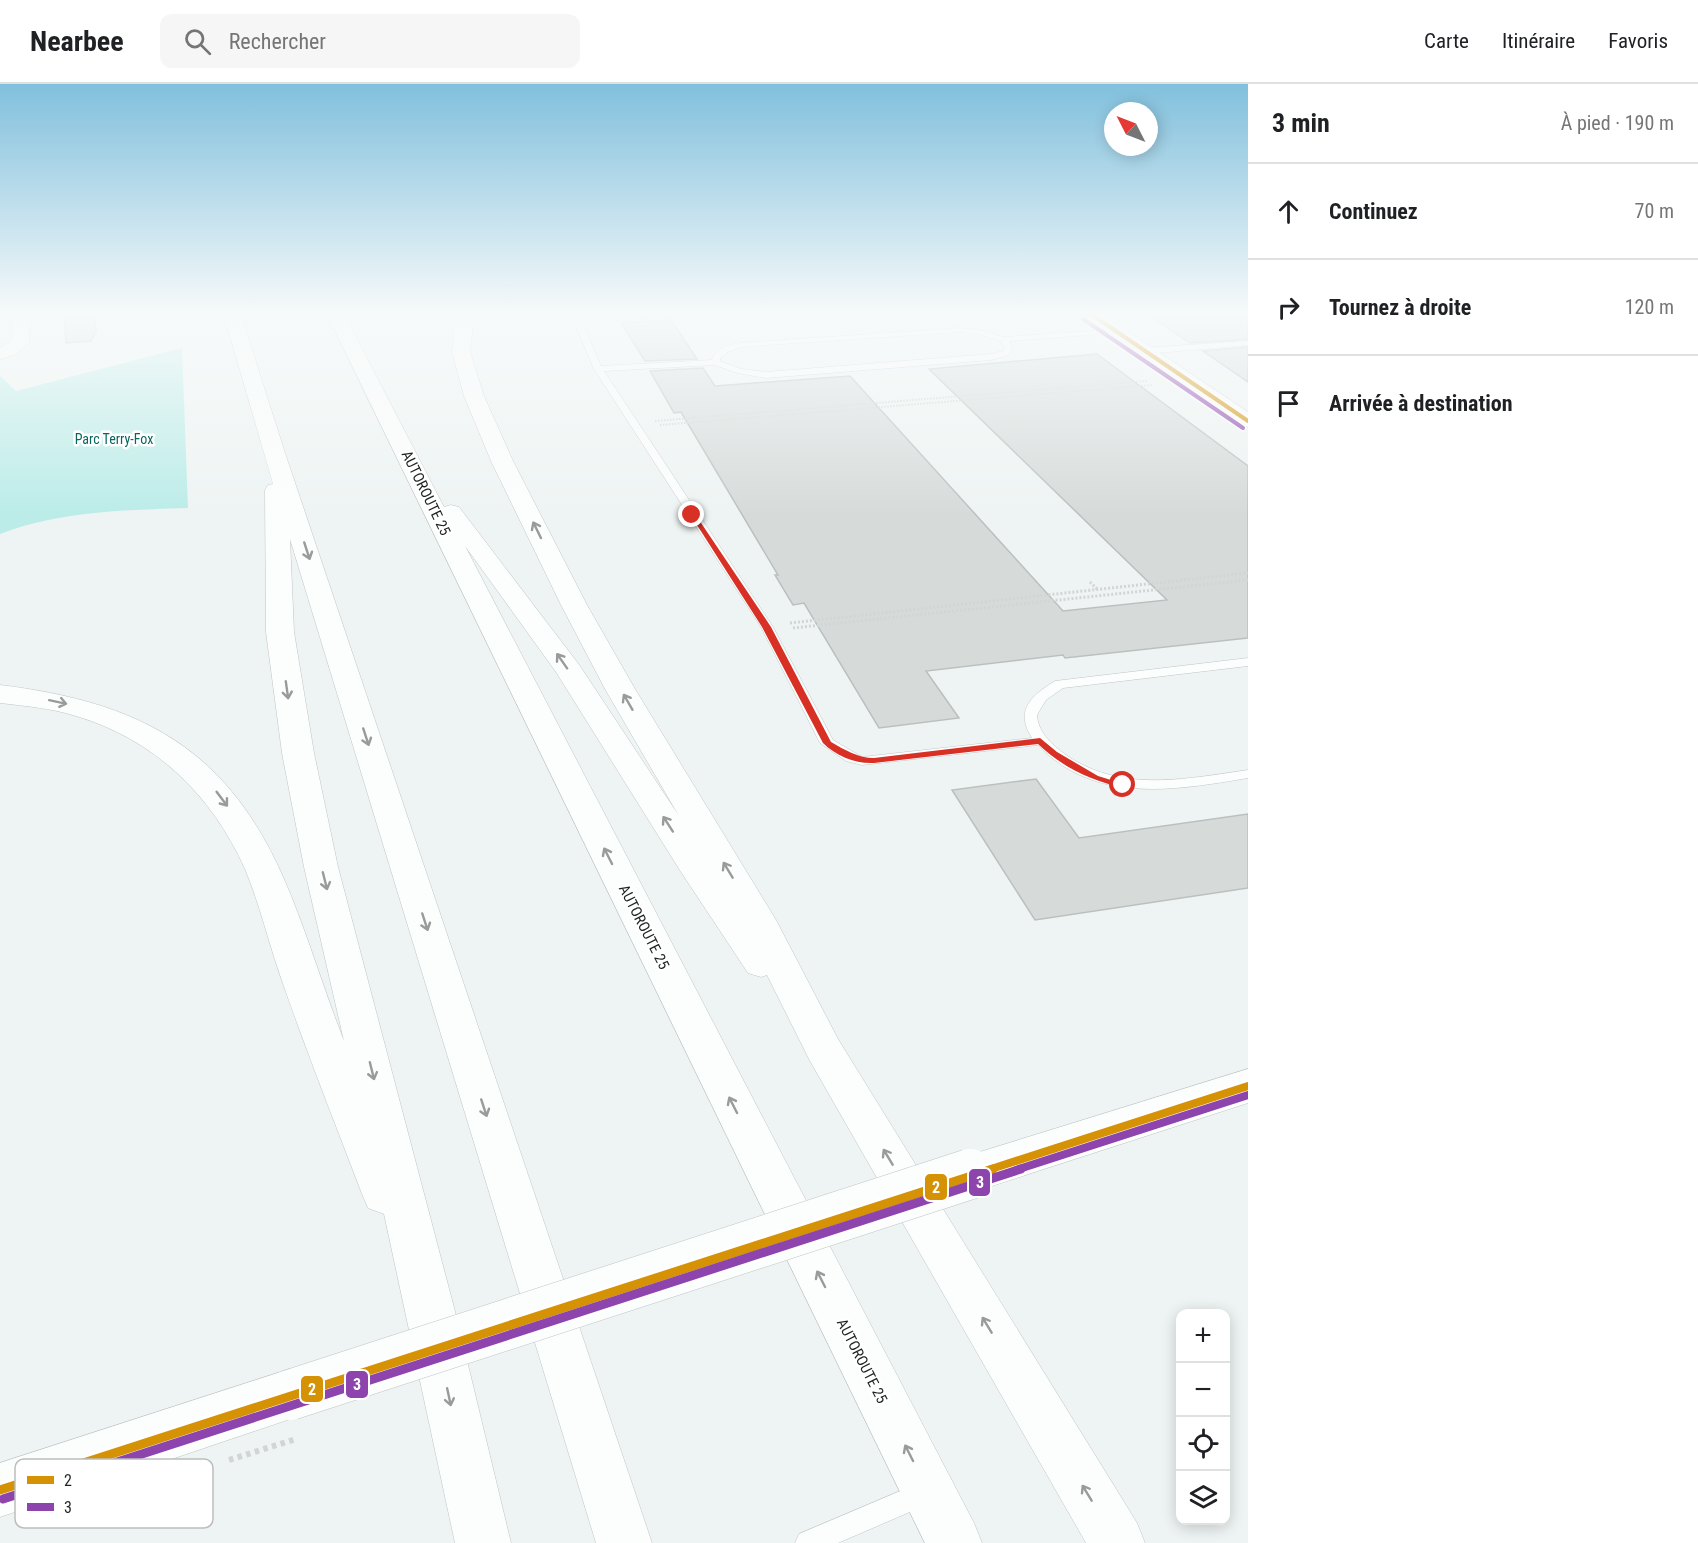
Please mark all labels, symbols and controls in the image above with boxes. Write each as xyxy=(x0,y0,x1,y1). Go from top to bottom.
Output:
search box xyxy=(160,14,580,68)
text: Nearbee xyxy=(30,25,124,58)
icon: search xyxy=(181,25,214,58)
text: Rechercher xyxy=(229,29,326,54)
text: Carte xyxy=(1424,29,1469,53)
text: Itinéraire xyxy=(1502,29,1575,53)
text: Favoris xyxy=(1608,29,1668,53)
north arrow xyxy=(1104,102,1158,156)
text: 3 min xyxy=(1272,108,1330,138)
text: À pied · 190 m xyxy=(1561,111,1674,135)
icon: ahead xyxy=(1272,195,1305,228)
text: Continuez xyxy=(1329,199,1418,224)
text: 70 m xyxy=(1635,199,1674,223)
icon: right xyxy=(1272,291,1305,324)
text: Tournez à droite xyxy=(1329,295,1471,320)
text: 120 m xyxy=(1625,295,1674,319)
icon: arrive xyxy=(1272,387,1305,420)
text: Arrivée à destination xyxy=(1329,391,1513,416)
park label: Parc Terry-Fox xyxy=(75,431,153,447)
street label: AUTOROUTE 25 xyxy=(398,447,454,539)
route end xyxy=(678,501,704,527)
one-way arrow xyxy=(530,522,542,540)
one-way arrow xyxy=(302,541,313,560)
one-way arrow xyxy=(556,653,568,669)
one-way arrow xyxy=(282,680,293,699)
one-way arrow xyxy=(622,694,634,711)
one-way arrow xyxy=(48,697,67,709)
one-way arrow xyxy=(361,727,372,746)
route start xyxy=(1109,771,1135,797)
one-way arrow xyxy=(216,790,229,806)
one-way arrow xyxy=(662,816,674,833)
one-way arrow xyxy=(602,847,613,865)
one-way arrow xyxy=(721,862,733,879)
one-way arrow xyxy=(319,872,331,891)
street label: AUTOROUTE 25 xyxy=(615,882,673,972)
one-way arrow xyxy=(421,912,432,931)
one-way arrow xyxy=(366,1061,378,1080)
one-way arrow xyxy=(727,1096,739,1114)
one-way arrow xyxy=(480,1098,491,1117)
one-way arrow xyxy=(881,1149,893,1166)
line badge: 3 xyxy=(968,1168,991,1197)
line badge: 2 xyxy=(924,1173,948,1201)
text: 3 xyxy=(976,1173,984,1192)
text: 2 xyxy=(932,1178,940,1197)
one-way arrow xyxy=(815,1271,827,1288)
map controls xyxy=(1176,1309,1230,1525)
button: + xyxy=(1176,1309,1230,1363)
street label: AUTOROUTE 25 xyxy=(833,1316,891,1406)
one-way arrow xyxy=(981,1317,993,1334)
button: − xyxy=(1176,1363,1230,1417)
line badge: 3 xyxy=(345,1370,369,1399)
line badge: 2 xyxy=(300,1375,324,1403)
text: 3 xyxy=(353,1375,361,1394)
text: 2 xyxy=(308,1380,316,1399)
one-way arrow xyxy=(444,1387,456,1406)
button: locate xyxy=(1176,1417,1230,1471)
one-way arrow xyxy=(902,1445,914,1463)
legend xyxy=(15,1459,213,1528)
text: 2 xyxy=(64,1471,72,1490)
button: layers xyxy=(1176,1471,1230,1525)
one-way arrow xyxy=(1081,1485,1093,1502)
text: 3 xyxy=(64,1498,72,1517)

